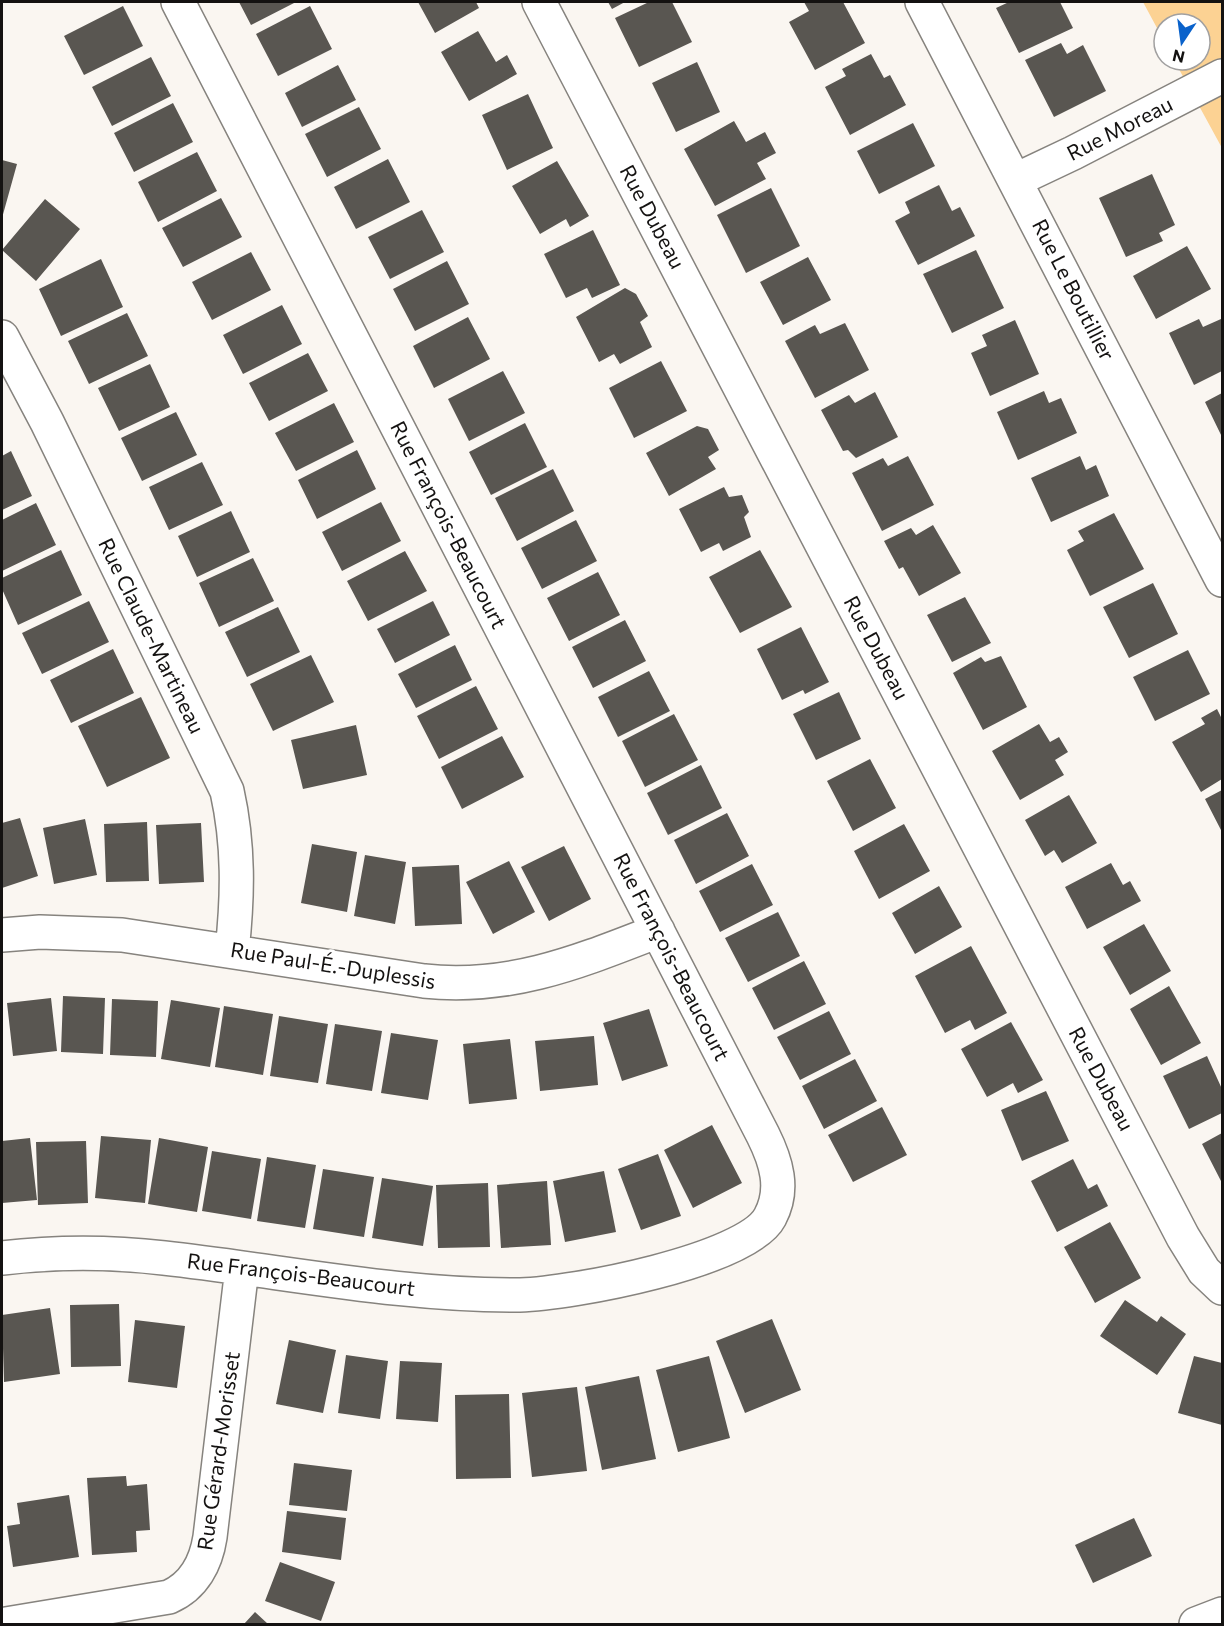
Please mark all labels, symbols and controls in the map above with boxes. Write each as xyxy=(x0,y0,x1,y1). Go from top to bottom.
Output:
north arrow xyxy=(1152,12,1212,72)
text: N xyxy=(1171,46,1186,68)
street label: Rue Moreau xyxy=(1062,90,1176,165)
street label: Rue Dubeau xyxy=(615,160,691,273)
street label: Rue Le Boutillier xyxy=(1028,214,1121,364)
street label: Rue François-Beaucourt xyxy=(386,416,513,632)
street label: Rue Claude-Martineau xyxy=(94,534,211,737)
street label: Rue Dubeau xyxy=(839,591,915,704)
street label: Rue François-Beaucourt xyxy=(609,848,736,1064)
street label: Rue Paul-É.-Duplessis xyxy=(229,936,438,993)
street label: Rue Dubeau xyxy=(1064,1022,1140,1135)
street label: Rue François-Beaucourt xyxy=(186,1247,417,1300)
street label: Rue Gérard-Morisset xyxy=(191,1350,244,1552)

